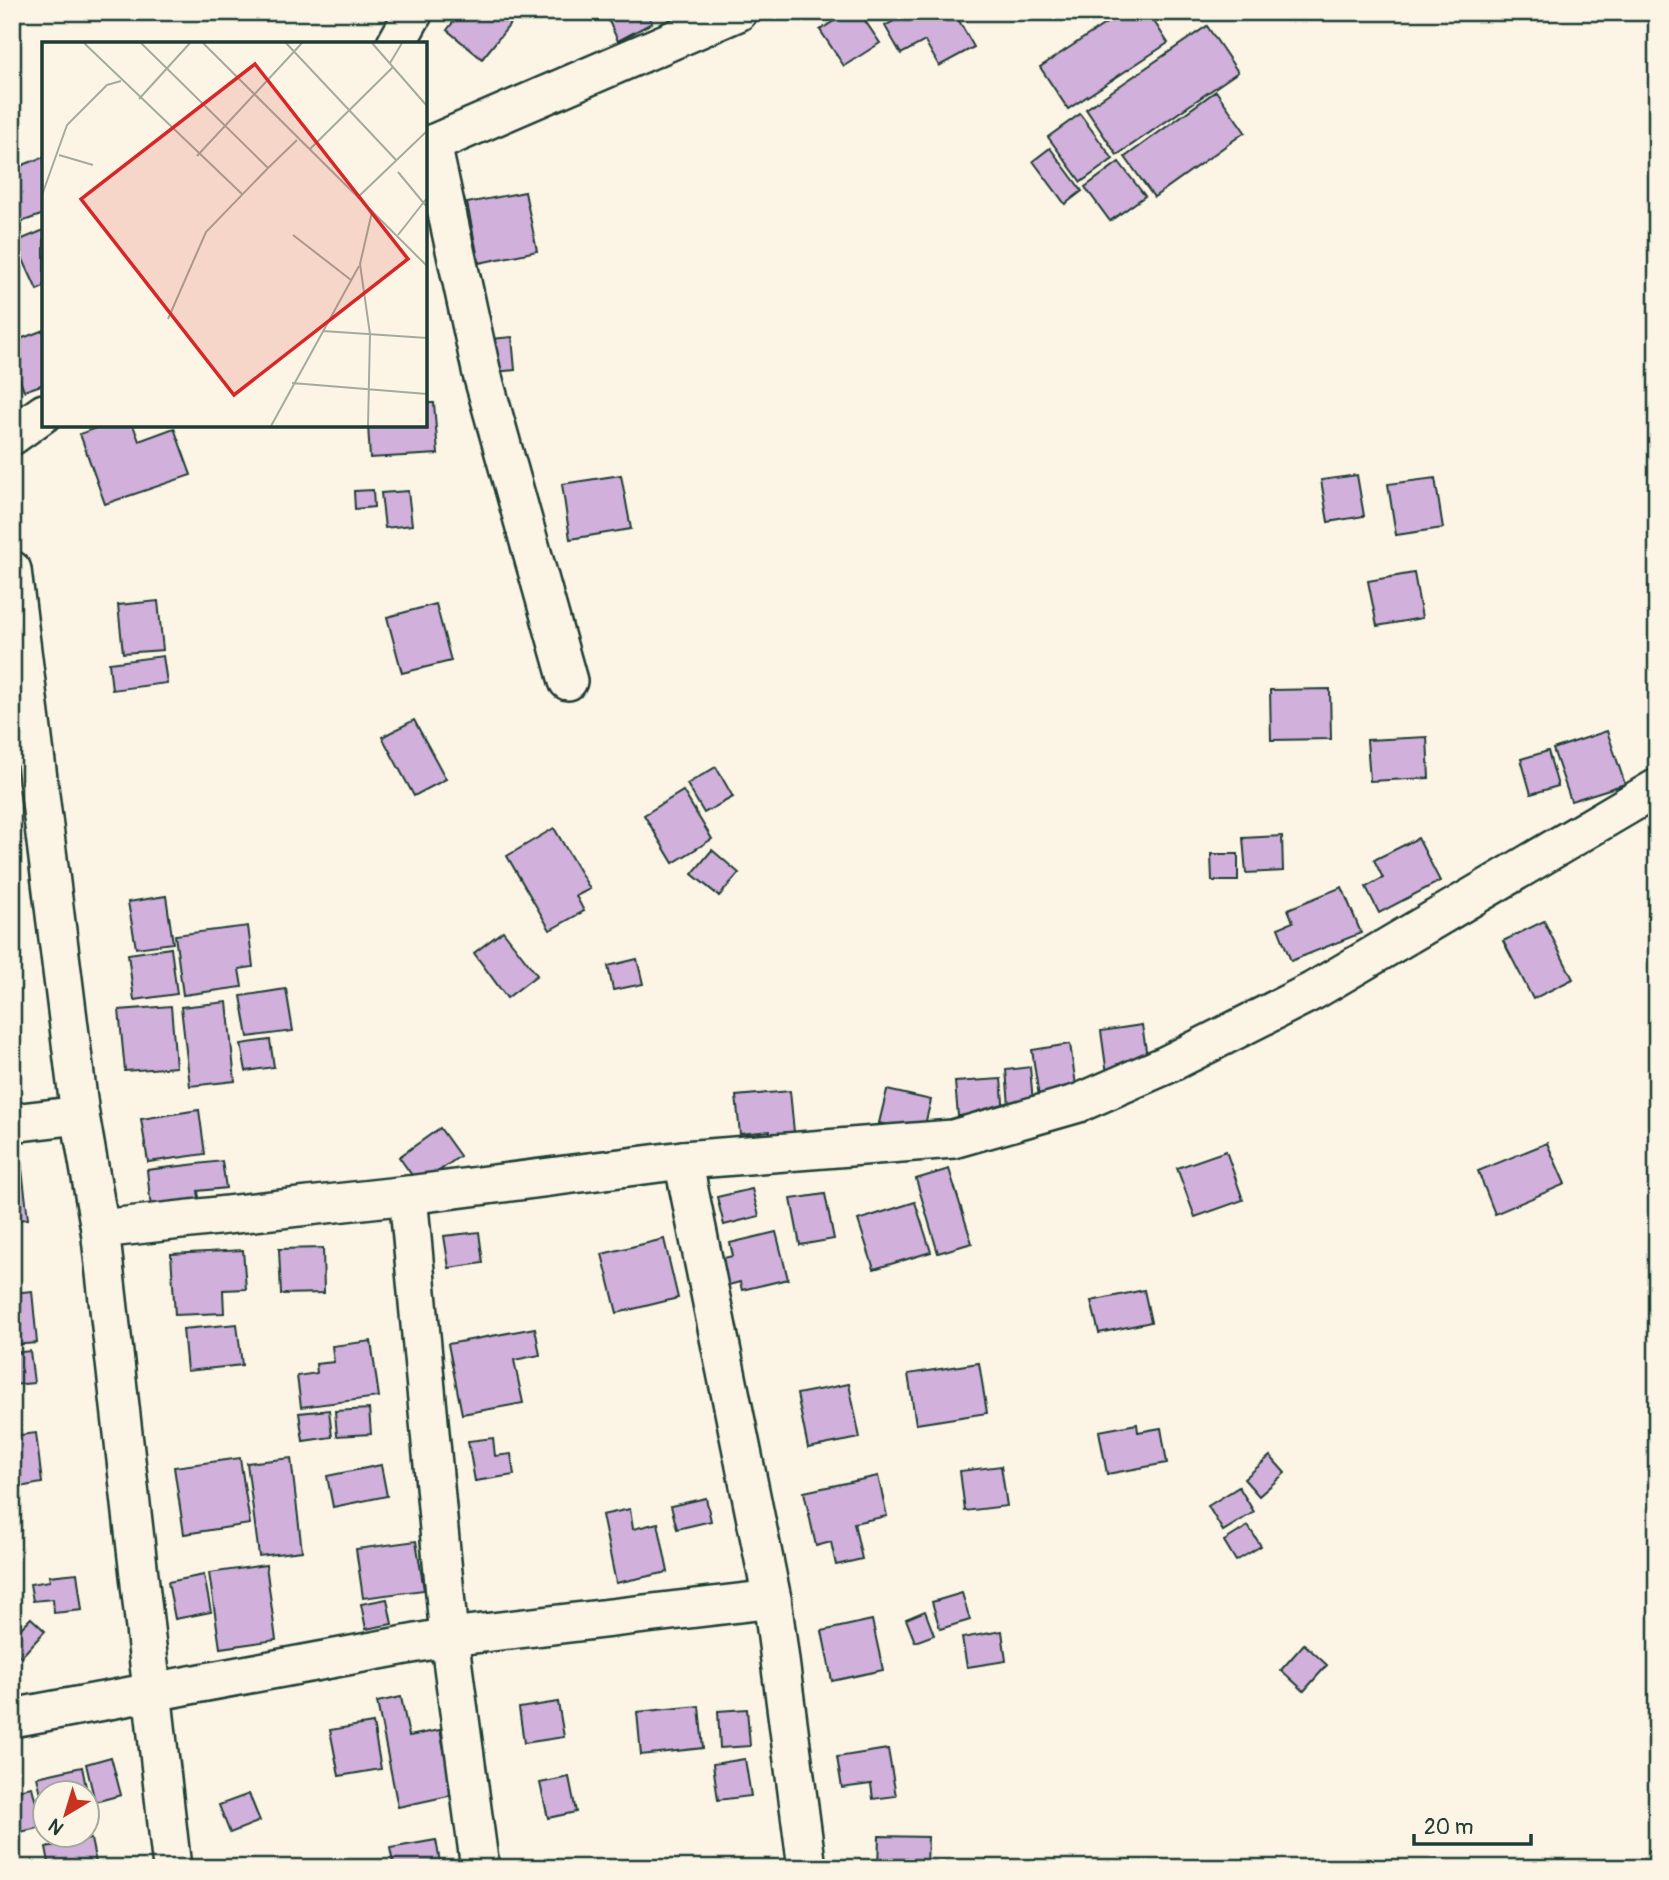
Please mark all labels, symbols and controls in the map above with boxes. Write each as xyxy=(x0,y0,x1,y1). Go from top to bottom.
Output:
inset map xyxy=(42,42,427,427)
north arrow xyxy=(32,1778,102,1848)
scale bar xyxy=(1414,1803,1531,1847)
text: N xyxy=(44,1813,69,1840)
text: 20 m xyxy=(1424,1814,1473,1841)

